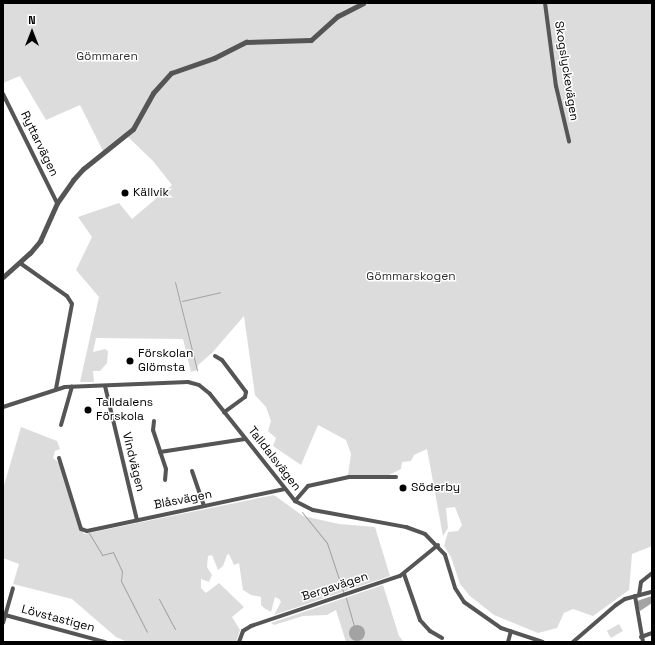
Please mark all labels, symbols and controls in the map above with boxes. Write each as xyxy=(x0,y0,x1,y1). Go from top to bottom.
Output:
north arrow xyxy=(12,12,52,52)
text: N xyxy=(28,13,36,27)
street label: Skogslyckevägen xyxy=(551,20,581,122)
park label: Gömmaren xyxy=(76,50,138,64)
street label: Ryttarvägen xyxy=(17,109,61,179)
place label: Källvik xyxy=(133,186,169,200)
marker: Källvik xyxy=(120,188,130,198)
park label: Gömmarskogen xyxy=(366,270,456,284)
place label: Förskolan Glömsta xyxy=(138,347,193,375)
marker: Förskolan Glömsta xyxy=(125,356,135,366)
place label: Talldalens Förskola xyxy=(96,396,153,424)
marker: Talldalens Förskola xyxy=(83,405,93,415)
street label: Talldalsvägen xyxy=(244,424,304,494)
street label: Vindvägen xyxy=(119,431,147,493)
place label: Söderby xyxy=(411,481,460,495)
marker: Söderby xyxy=(398,483,408,493)
street label: Blåsvägen xyxy=(153,487,213,513)
street label: Bergavägen xyxy=(300,570,370,604)
street label: Lövstastigen xyxy=(20,602,96,636)

